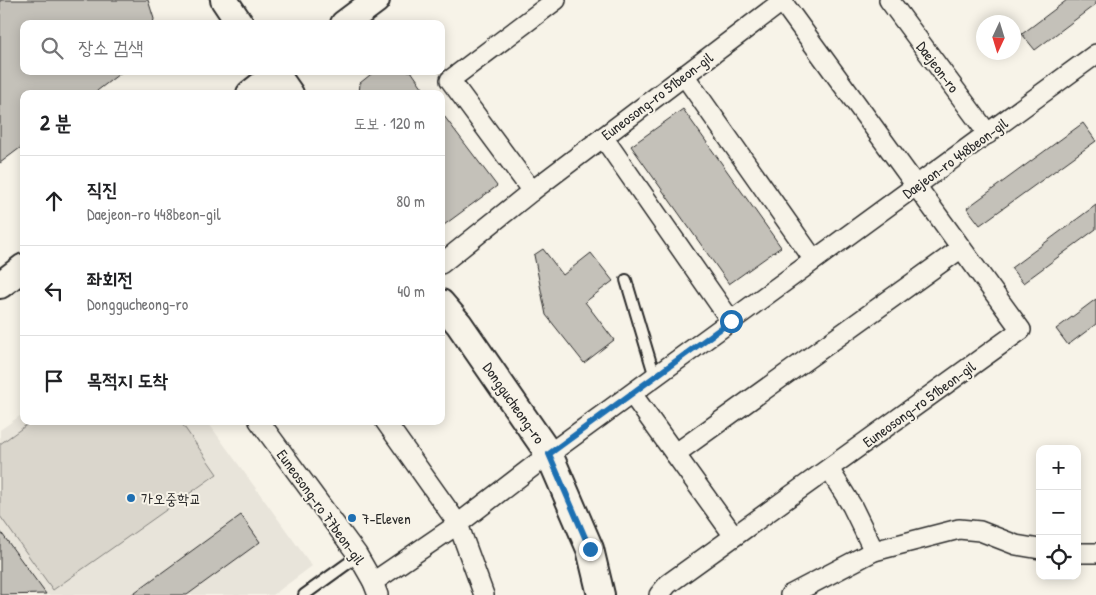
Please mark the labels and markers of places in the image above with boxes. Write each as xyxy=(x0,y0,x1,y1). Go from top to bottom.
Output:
place label: 가오중학교 xyxy=(141,488,201,509)
marker: 가오중학교 xyxy=(125,492,137,504)
place label: 7-Eleven xyxy=(362,508,411,529)
marker: 7-Eleven xyxy=(346,512,358,524)

